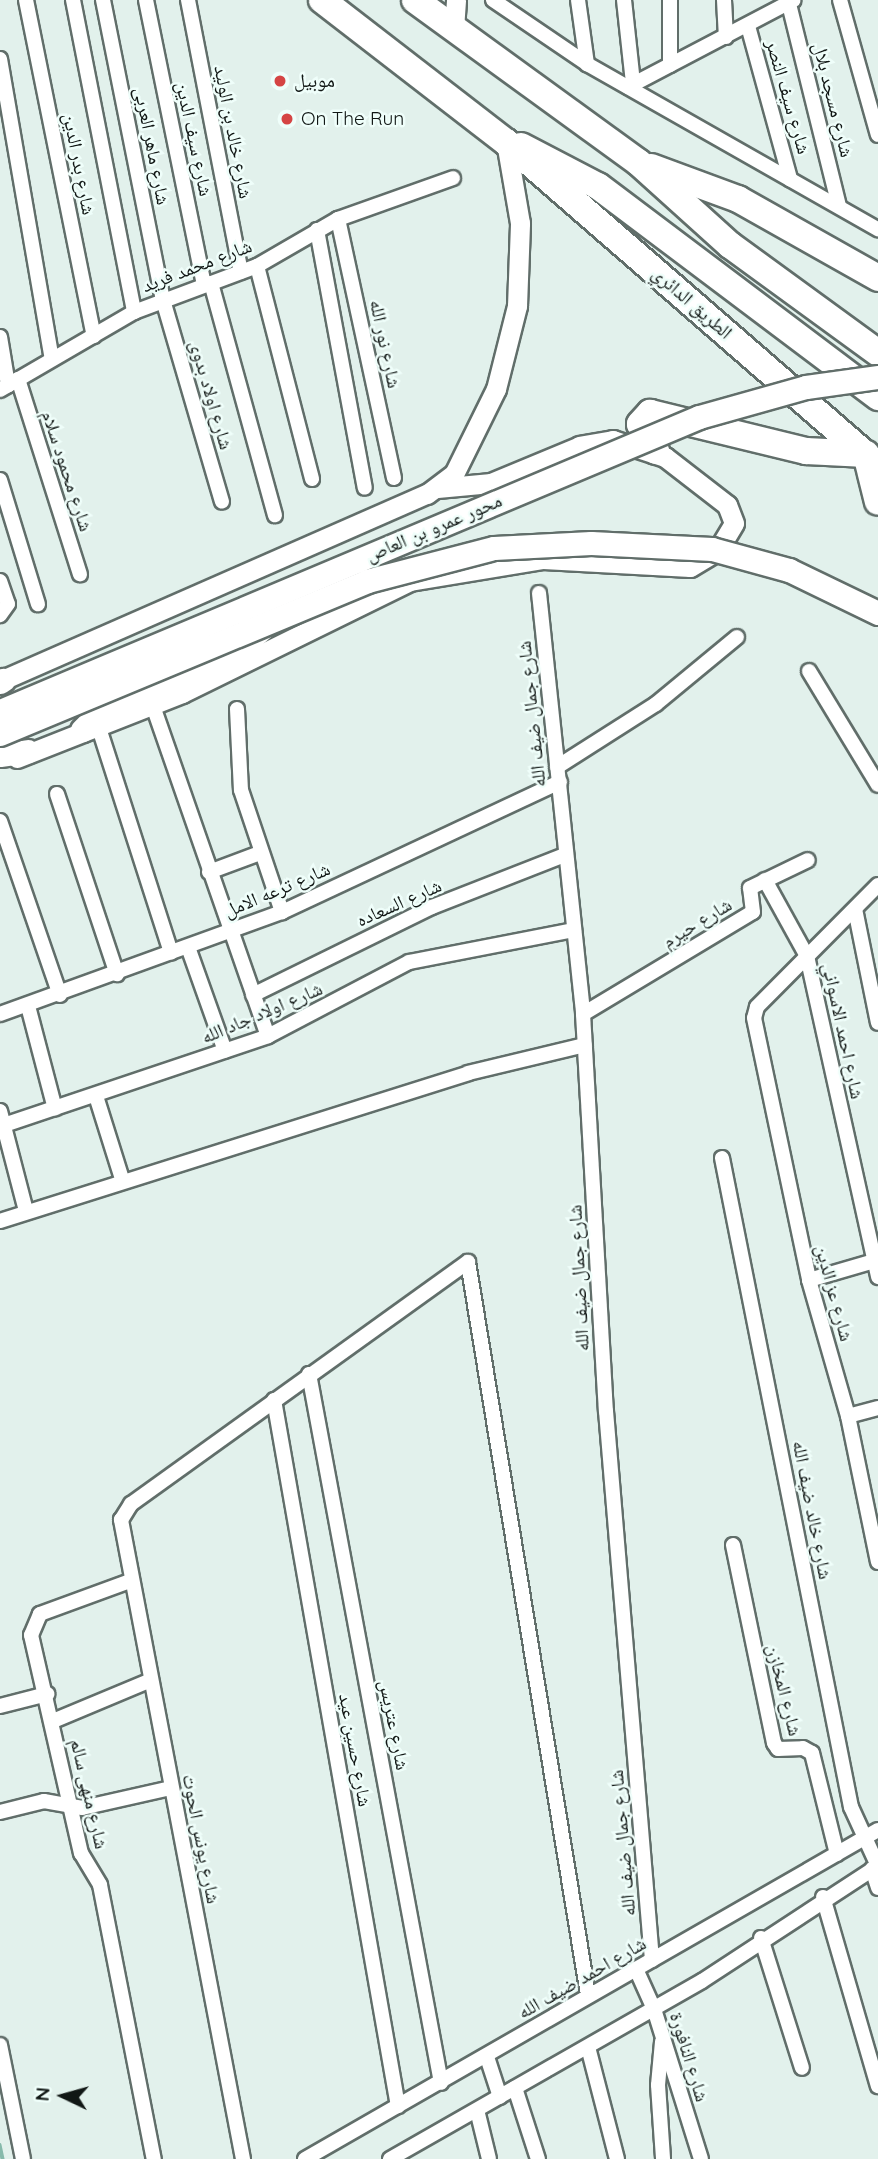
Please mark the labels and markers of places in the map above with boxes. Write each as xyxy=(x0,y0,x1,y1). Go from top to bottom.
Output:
place label: موبيل xyxy=(294,70,335,92)
marker: موبيل xyxy=(272,73,288,89)
place label: On The Run xyxy=(301,108,404,130)
marker: On The Run xyxy=(279,111,295,127)

